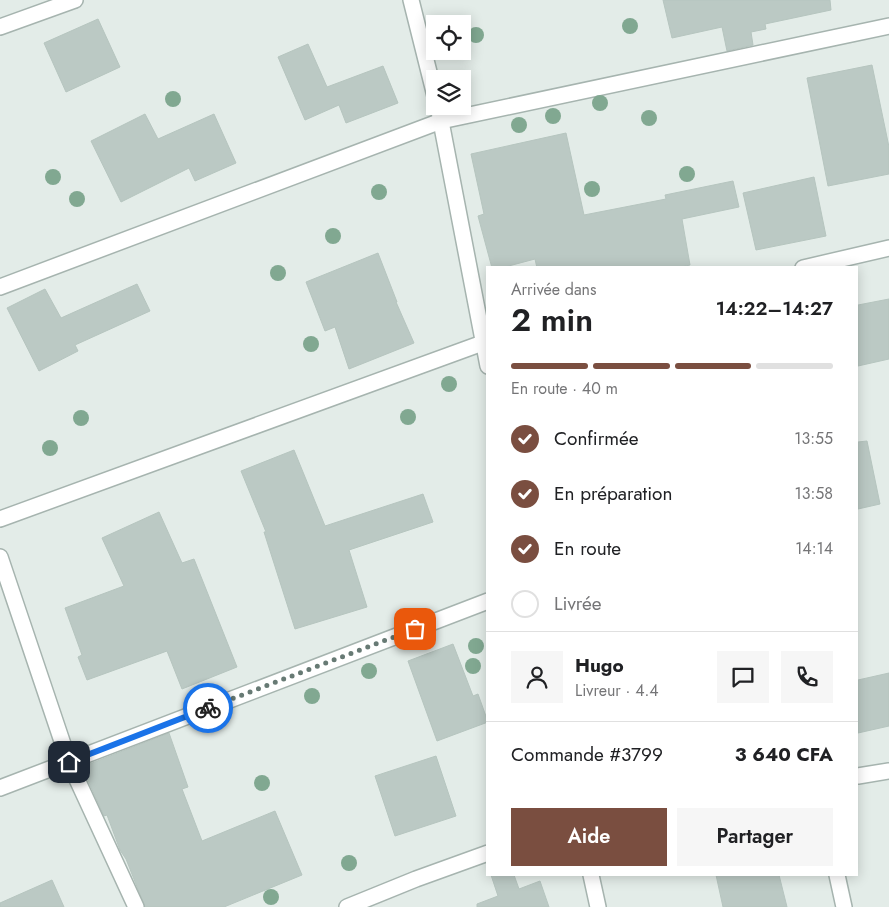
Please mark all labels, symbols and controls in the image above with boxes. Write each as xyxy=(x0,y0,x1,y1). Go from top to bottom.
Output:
map controls xyxy=(426,15,471,115)
button: locate xyxy=(426,15,471,60)
button: layers xyxy=(426,70,471,115)
text: Arrivée dans xyxy=(511,278,596,301)
text: 14:22–14:27 xyxy=(716,295,833,322)
text: 2 min xyxy=(511,297,593,343)
text: En route · 40 m xyxy=(511,377,618,400)
icon: check xyxy=(511,425,539,453)
text: Confirmée xyxy=(554,425,639,452)
text: 13:55 xyxy=(794,427,833,450)
icon: check xyxy=(511,480,539,508)
text: En préparation xyxy=(554,480,672,507)
text: 13:58 xyxy=(795,482,833,505)
icon: check xyxy=(511,535,539,563)
text: En route xyxy=(554,535,621,562)
text: 14:14 xyxy=(795,537,833,560)
text: Livrée xyxy=(554,590,602,617)
pin xyxy=(394,608,436,650)
icon: bag xyxy=(401,615,429,643)
button: person xyxy=(511,651,563,703)
button: chat xyxy=(717,651,769,703)
button: phone xyxy=(781,651,833,703)
text: Hugo xyxy=(575,652,624,679)
text: Livreur · 4.4 xyxy=(575,679,659,702)
courier xyxy=(183,683,233,733)
icon: bike xyxy=(194,694,222,722)
pin xyxy=(48,741,90,783)
text: Commande #3799 xyxy=(511,741,663,768)
text: 3 640 CFA xyxy=(735,741,833,768)
icon: home xyxy=(55,748,83,776)
button: Aide xyxy=(511,808,667,866)
button: Partager xyxy=(677,808,833,866)

